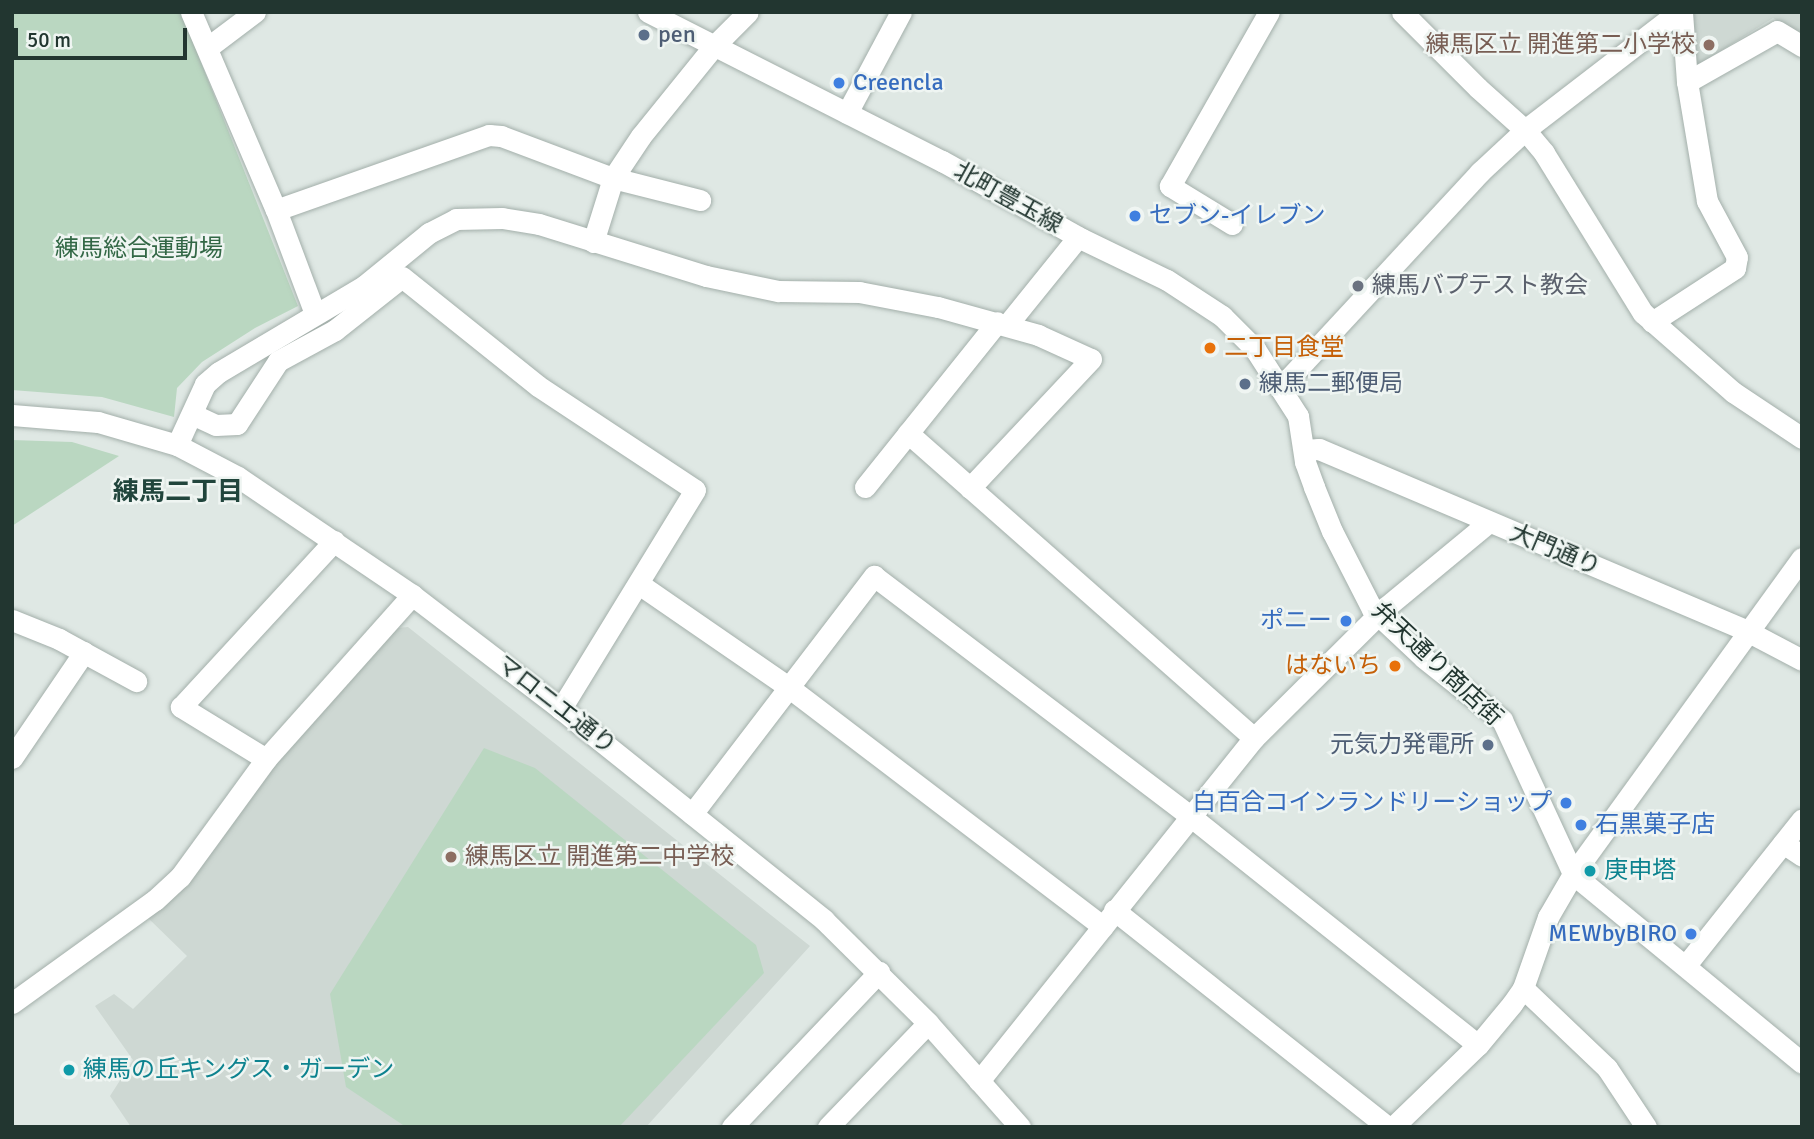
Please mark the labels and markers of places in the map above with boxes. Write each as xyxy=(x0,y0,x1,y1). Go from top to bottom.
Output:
place label: pen xyxy=(658,21,696,49)
marker: pen xyxy=(636,27,652,43)
place label: 練馬区立 開進第二小学校 xyxy=(1426,31,1695,59)
marker: 練馬区立 開進第二小学校 xyxy=(1701,37,1717,53)
place label: Creencla xyxy=(853,69,944,97)
marker: Creencla xyxy=(831,75,847,91)
place label: セブン-イレブン xyxy=(1149,202,1325,230)
marker: セブン-イレブン xyxy=(1127,208,1143,224)
place label: 練馬バプテスト教会 xyxy=(1372,272,1588,300)
marker: 練馬バプテスト教会 xyxy=(1350,278,1366,294)
place label: 二丁目食堂 xyxy=(1224,334,1344,362)
marker: 二丁目食堂 xyxy=(1202,340,1218,356)
place label: 練馬二郵便局 xyxy=(1259,370,1403,398)
marker: 練馬二郵便局 xyxy=(1237,376,1253,392)
place label: ポニー xyxy=(1260,607,1332,635)
marker: ポニー xyxy=(1338,613,1354,629)
place label: はないち xyxy=(1285,652,1381,680)
marker: はないち xyxy=(1387,658,1403,674)
place label: 元気力発電所 xyxy=(1330,731,1474,759)
marker: 元気力発電所 xyxy=(1480,737,1496,753)
place label: 白百合コインランドリーショップ xyxy=(1192,789,1552,817)
marker: 白百合コインランドリーショップ xyxy=(1558,795,1574,811)
place label: 石黒菓子店 xyxy=(1595,811,1715,839)
marker: 石黒菓子店 xyxy=(1573,817,1589,833)
place label: 練馬区立 開進第二中学校 xyxy=(465,843,734,871)
marker: 練馬区立 開進第二中学校 xyxy=(443,849,459,865)
place label: 庚申塔 xyxy=(1604,857,1676,885)
marker: 庚申塔 xyxy=(1582,863,1598,879)
place label: MEWbyBIRO xyxy=(1548,920,1677,948)
marker: MEWbyBIRO xyxy=(1683,926,1699,942)
place label: 練馬の丘キングス・ガーデン xyxy=(83,1056,395,1084)
marker: 練馬の丘キングス・ガーデン xyxy=(61,1062,77,1078)

